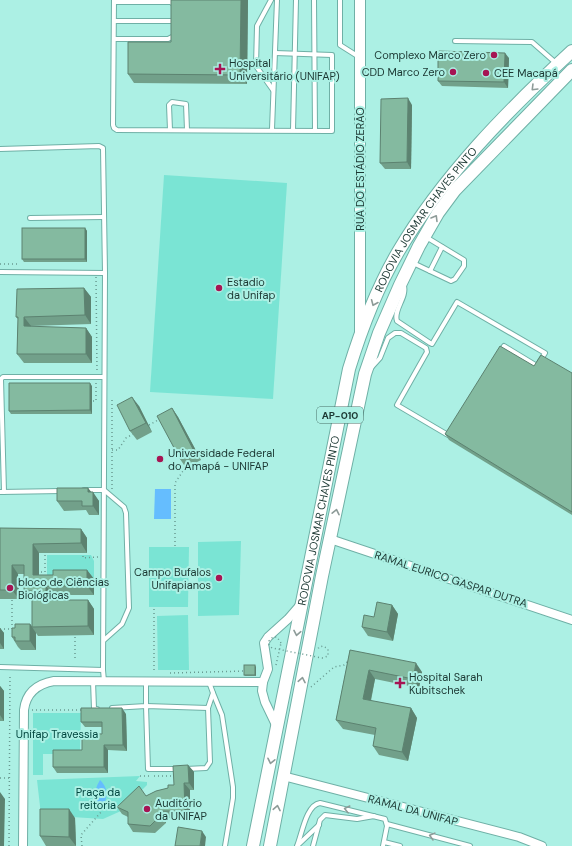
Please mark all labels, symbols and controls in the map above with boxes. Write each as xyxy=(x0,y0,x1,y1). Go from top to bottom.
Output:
place label: Complexo Marco Zero xyxy=(374,48,486,62)
marker: Complexo Marco Zero xyxy=(489,50,499,60)
place label: Hospital Universitário (UNIFAP) xyxy=(229,56,340,83)
marker: Hospital Universitário (UNIFAP) xyxy=(214,63,226,75)
place label: CDD Marco Zero xyxy=(362,65,445,79)
place label: CEE Macapá xyxy=(494,66,558,80)
marker: CDD Marco Zero xyxy=(448,67,458,77)
marker: CEE Macapá xyxy=(481,68,491,78)
one-way arrow xyxy=(531,83,539,91)
street label: RUA DO ESTÁDIO ZERÃO xyxy=(353,107,367,231)
street label: RODOVIA JOSMAR CHAVES PINTO xyxy=(372,144,480,294)
one-way arrow xyxy=(431,215,438,222)
place label: Estadio da Unifap xyxy=(227,275,275,302)
marker: Estadio da Unifap xyxy=(214,283,224,293)
one-way arrow xyxy=(371,298,379,306)
road number: AP-010 xyxy=(317,407,363,423)
street label: RODOVIA JOSMAR CHAVES PINTO xyxy=(295,434,342,607)
place label: Universidade Federal do Amapá - UNIFAP xyxy=(168,446,275,473)
marker: Universidade Federal do Amapá - UNIFAP xyxy=(155,454,165,464)
one-way arrow xyxy=(332,508,340,515)
street label: RAMAL EURICO GASPAR DUTRA xyxy=(373,548,529,610)
place label: Campo Bufalos Unifapianos xyxy=(134,565,211,592)
marker: Campo Bufalos Unifapianos xyxy=(214,573,224,583)
place label: bloco de Ciências Biológicas xyxy=(18,575,109,602)
marker: bloco de Ciências Biológicas xyxy=(5,583,15,593)
one-way arrow xyxy=(293,630,301,636)
place label: Hospital Sarah Kubitschek xyxy=(409,670,482,697)
one-way arrow xyxy=(297,677,305,683)
marker: Hospital Sarah Kubitschek xyxy=(394,677,406,689)
park label: Unifap Travessia xyxy=(16,727,98,741)
one-way arrow xyxy=(267,757,275,764)
park label: Praça da reitoria xyxy=(76,785,120,812)
street label: RAMAL DA UNIFAP xyxy=(366,791,460,829)
place label: Auditório da UNIFAP xyxy=(155,796,207,823)
marker: Auditório da UNIFAP xyxy=(142,804,152,814)
one-way arrow xyxy=(272,805,281,811)
one-way arrow xyxy=(344,805,351,814)
one-way arrow xyxy=(429,832,436,841)

